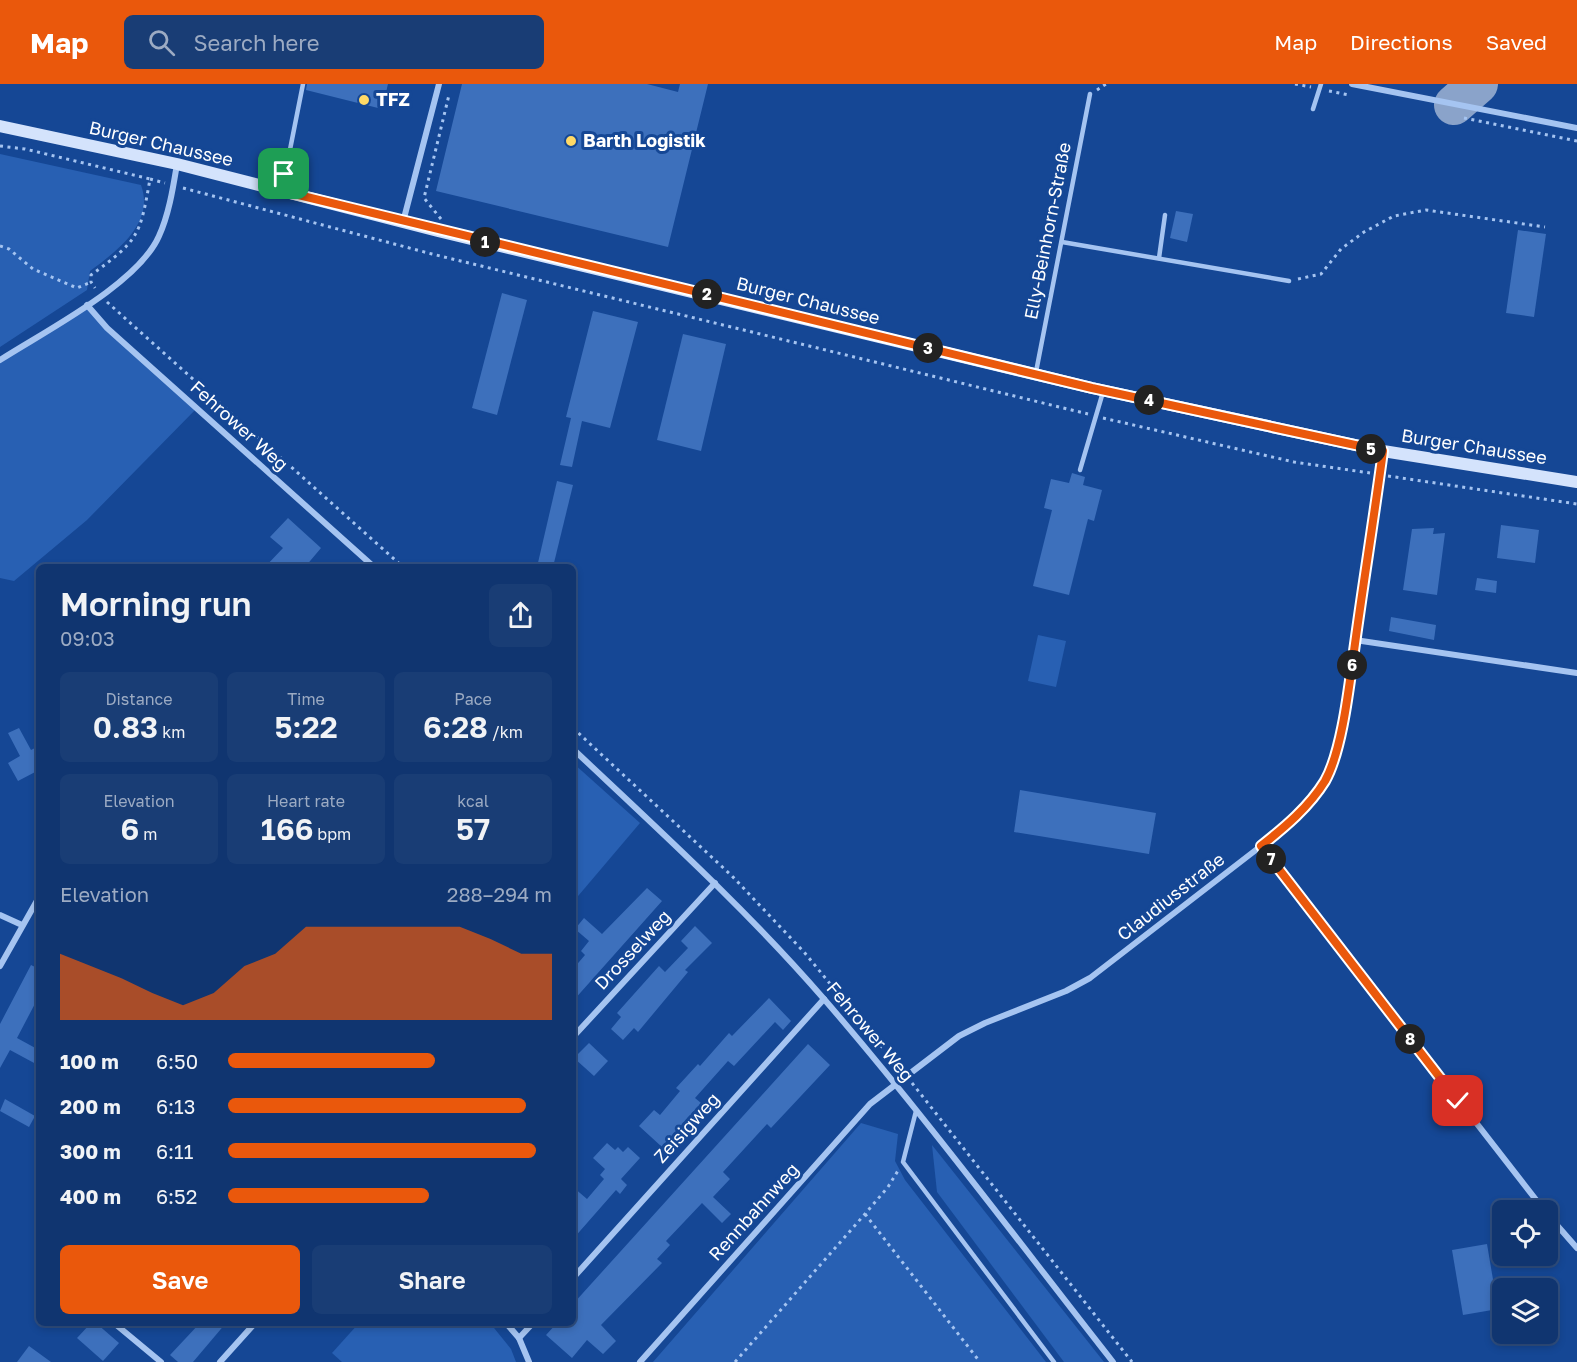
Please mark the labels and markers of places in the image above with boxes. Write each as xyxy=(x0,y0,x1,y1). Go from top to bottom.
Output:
place label: TFZ xyxy=(376,88,410,110)
marker: TFZ xyxy=(357,93,371,107)
place label: Barth Logistik xyxy=(583,129,706,151)
marker: Barth Logistik xyxy=(564,134,578,148)
pin xyxy=(258,148,309,199)
pin: 1 xyxy=(470,227,500,257)
pin: 2 xyxy=(692,279,722,309)
pin: 3 xyxy=(913,333,943,363)
pin: 4 xyxy=(1134,385,1164,415)
pin: 5 xyxy=(1356,434,1386,464)
pin: 6 xyxy=(1337,650,1367,680)
pin: 7 xyxy=(1256,844,1286,874)
pin: 8 xyxy=(1395,1024,1425,1054)
pin xyxy=(1432,1075,1483,1126)

